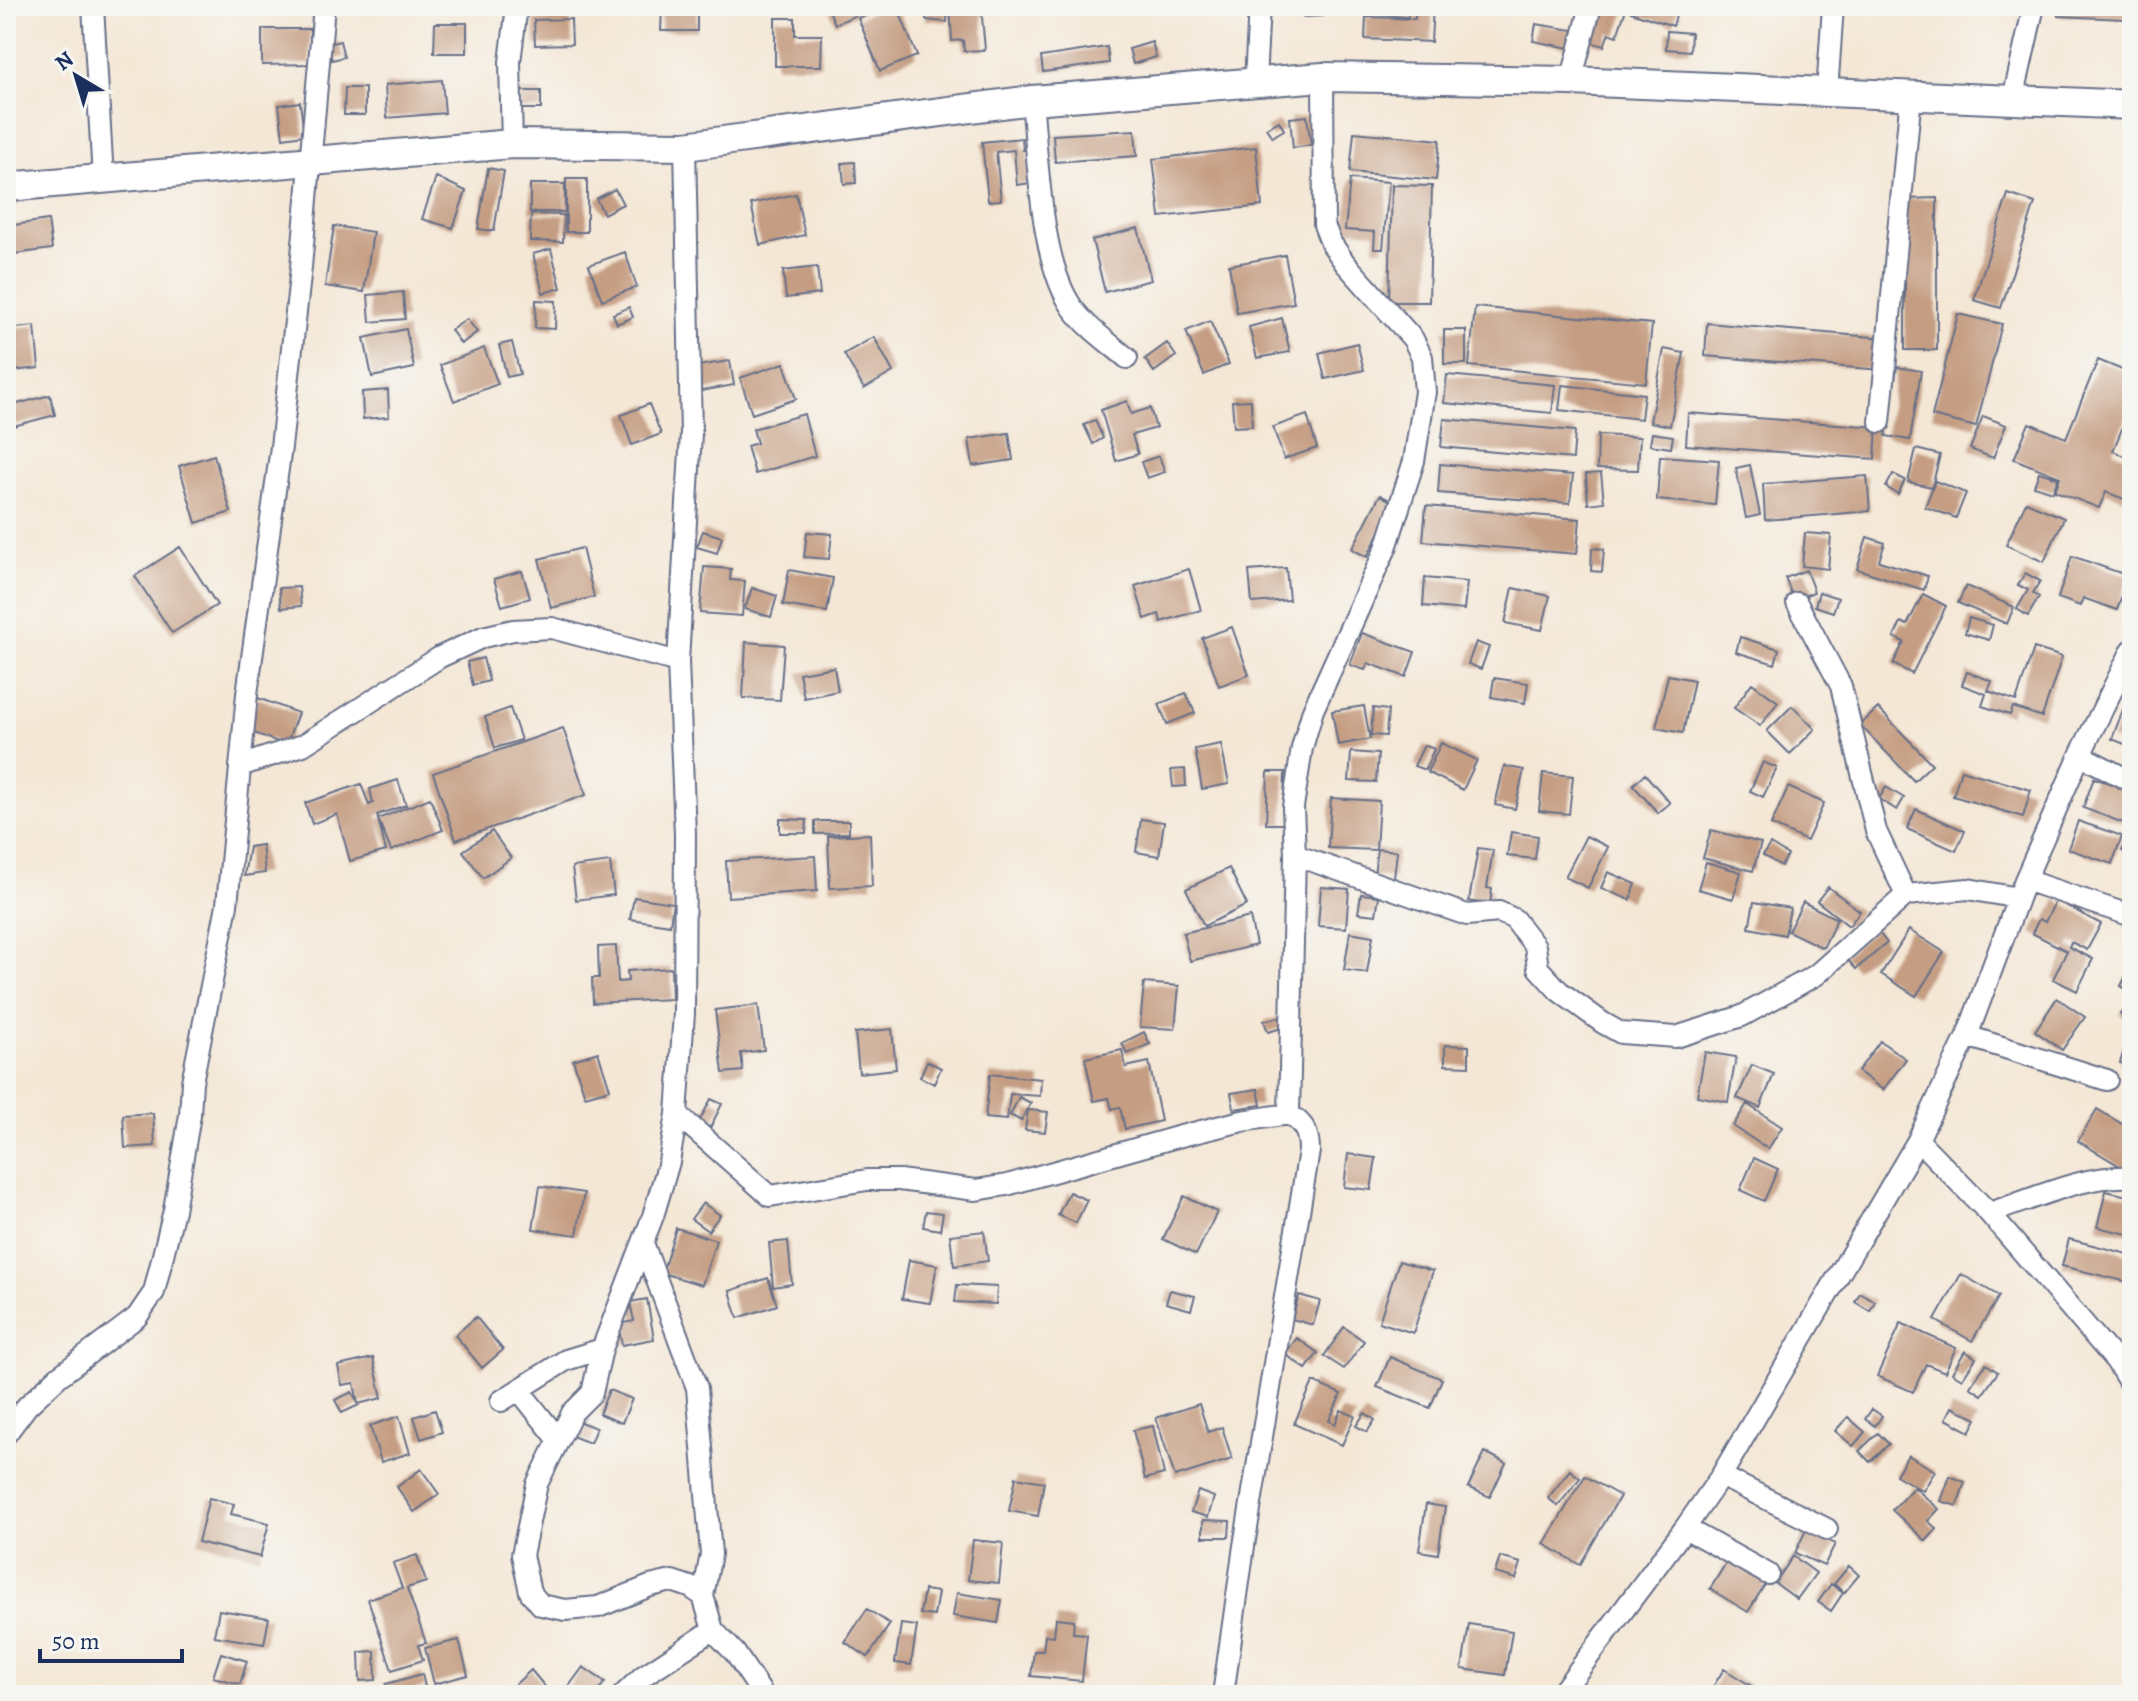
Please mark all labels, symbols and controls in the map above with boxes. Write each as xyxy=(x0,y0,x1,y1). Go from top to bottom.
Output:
north arrow xyxy=(36,36,116,116)
text: N xyxy=(49,44,80,78)
scale bar xyxy=(40,1613,182,1663)
text: 50 m xyxy=(52,1625,100,1657)

